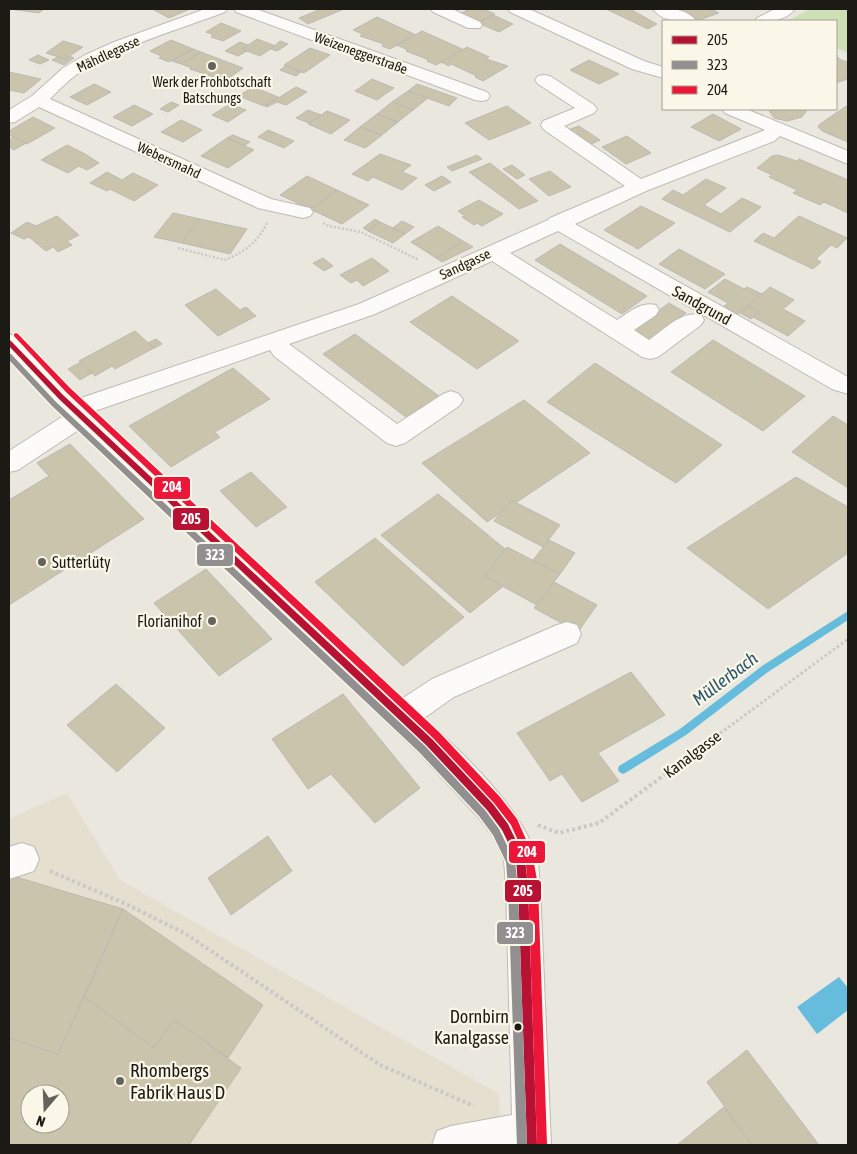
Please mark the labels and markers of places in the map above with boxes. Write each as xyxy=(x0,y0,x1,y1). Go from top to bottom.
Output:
marker: Werk der Frohbotschaft Batschungs xyxy=(206,60,218,72)
place label: Werk der Frohbotschaft Batschungs xyxy=(153,74,271,106)
place label: Sutterlüty xyxy=(52,553,111,572)
marker: Sutterlüty xyxy=(36,556,48,568)
place label: Florianihof xyxy=(137,612,203,630)
marker: Florianihof xyxy=(206,615,218,627)
place label: Dornbirn Kanalgasse xyxy=(434,1006,509,1048)
marker: Dornbirn Kanalgasse xyxy=(513,1022,523,1032)
place label: Rhombergs Fabrik Haus D xyxy=(130,1059,225,1103)
marker: Rhombergs Fabrik Haus D xyxy=(114,1075,126,1087)

